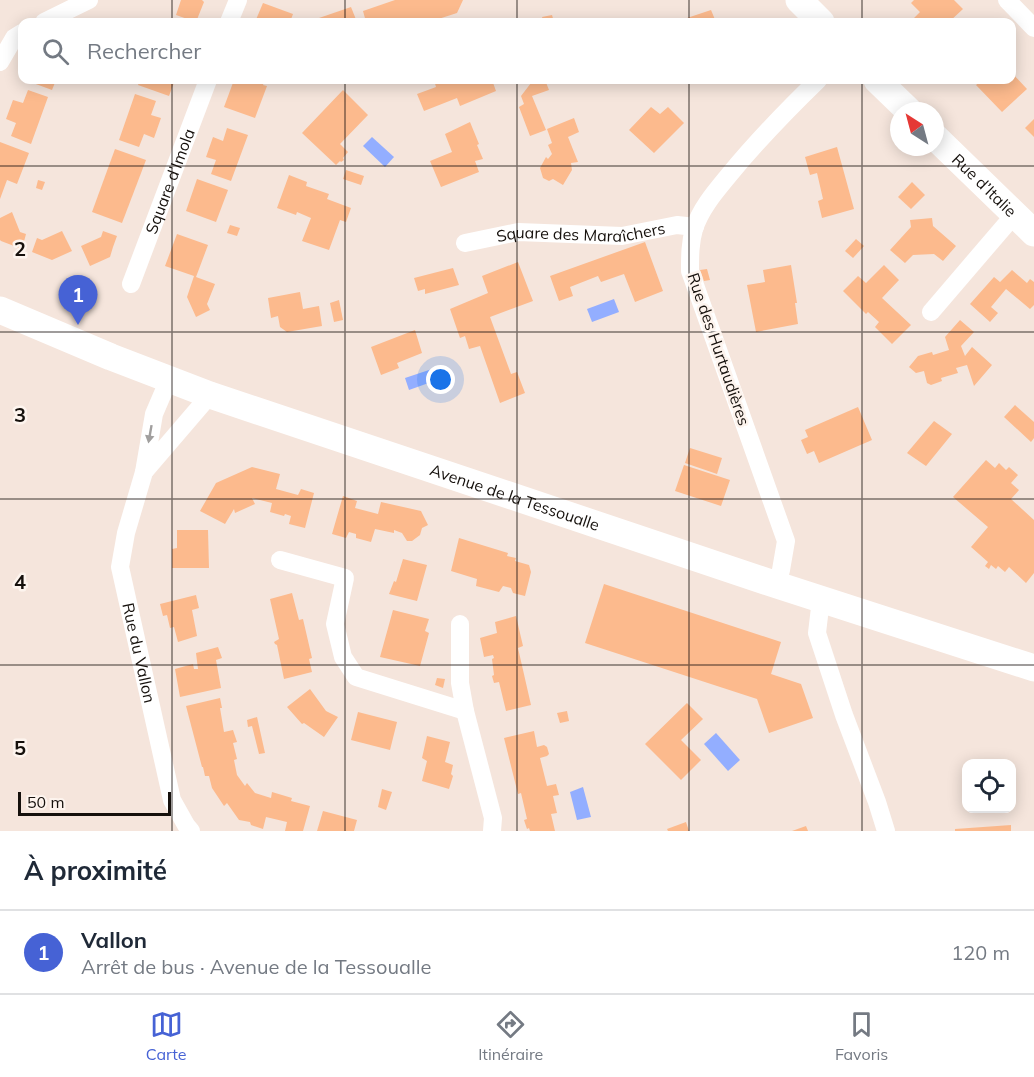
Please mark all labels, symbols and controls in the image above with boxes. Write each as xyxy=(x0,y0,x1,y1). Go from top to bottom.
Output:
search box xyxy=(18,18,1016,84)
icon: search xyxy=(39,35,72,68)
text: Rechercher xyxy=(87,37,201,65)
north arrow xyxy=(890,102,944,156)
street label: Square d’Imola xyxy=(141,126,199,237)
street label: Rue d’Italie xyxy=(948,149,1021,221)
street label: Square des Maraîchers xyxy=(494,218,667,246)
text: 2 xyxy=(14,236,26,261)
street label: Rue des Hurtaudières xyxy=(683,270,755,428)
pin: 1 xyxy=(58,276,98,325)
your location xyxy=(426,365,455,394)
text: 3 xyxy=(14,402,26,427)
one-way arrow xyxy=(145,424,154,443)
street label: Avenue de la Tessoualle xyxy=(427,459,602,535)
text: 4 xyxy=(14,569,26,594)
street label: Rue du Vallon xyxy=(118,601,160,705)
text: 5 xyxy=(14,735,26,760)
map controls xyxy=(962,759,1016,813)
button: locate xyxy=(962,759,1016,813)
scale bar xyxy=(18,789,171,816)
text: 50 m xyxy=(27,792,64,812)
text: À proximité xyxy=(24,854,167,887)
text: Vallon xyxy=(81,926,147,954)
text: 1 xyxy=(38,940,50,965)
text: 120 m xyxy=(951,940,1010,965)
text: Arrêt de bus · Avenue de la Tessoualle xyxy=(81,954,431,979)
tab: Carte xyxy=(146,1008,187,1064)
tab: Itinéraire xyxy=(478,1008,543,1064)
tab: Favoris xyxy=(835,1008,888,1064)

